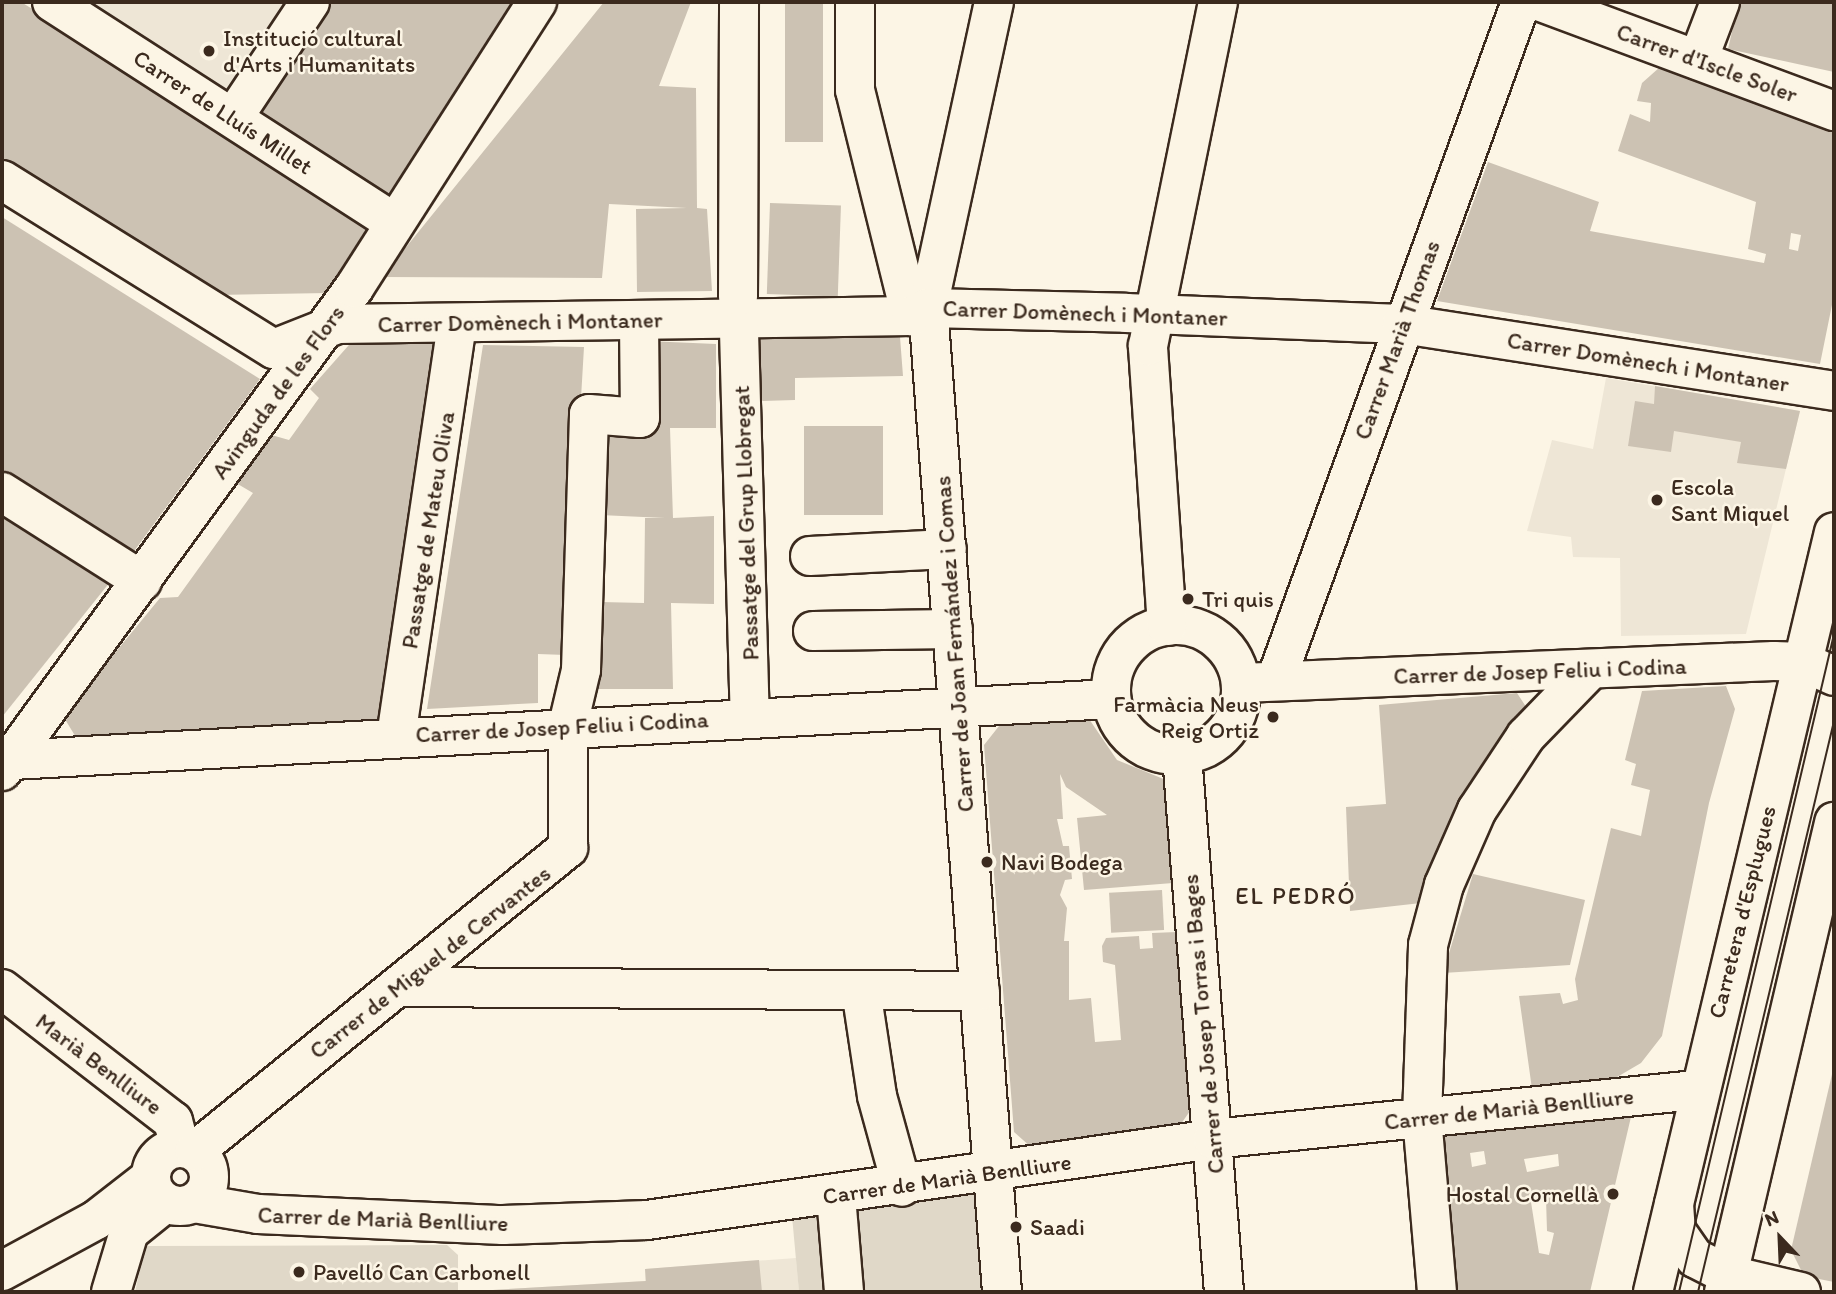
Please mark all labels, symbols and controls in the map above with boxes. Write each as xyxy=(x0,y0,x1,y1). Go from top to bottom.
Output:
street label: Carrer d'Iscle Soler xyxy=(1613,18,1801,108)
place label: Institució cultural d'Arts i Humanitats xyxy=(223,24,415,78)
marker: Institució cultural d'Arts i Humanitats xyxy=(201,43,217,59)
street label: Carrer de Lluís Millet xyxy=(129,44,317,180)
street label: Carrer Marià Thomas xyxy=(1348,237,1446,443)
street label: Carrer Domènech i Montaner xyxy=(942,294,1228,332)
street label: Avinguda de les Flors xyxy=(206,300,350,484)
street label: Carrer Domènech i Montaner xyxy=(377,306,663,338)
street label: Carrer Domènech i Montaner xyxy=(1505,326,1791,398)
street label: Passatge del Grup Llobregat xyxy=(727,384,765,662)
street label: Passatge de Mateu Oliva xyxy=(396,409,460,651)
place label: Escola Sant Miquel xyxy=(1671,473,1789,527)
street label: Carrer de Joan Fernández i Comas xyxy=(928,475,980,813)
marker: Escola Sant Miquel xyxy=(1649,492,1665,508)
place label: Tri quis xyxy=(1202,585,1274,613)
marker: Tri quis xyxy=(1180,591,1196,607)
street label: Carrer de Josep Feliu i Codina xyxy=(1394,652,1686,690)
place label: Farmàcia Neus Reig Ortiz xyxy=(1113,690,1259,744)
street label: Carrer de Josep Feliu i Codina xyxy=(416,706,708,748)
marker: Farmàcia Neus Reig Ortiz xyxy=(1265,709,1281,725)
street label: Carretera d'Esplugues xyxy=(1702,803,1782,1021)
place label: Navi Bodega xyxy=(1001,848,1124,876)
marker: Navi Bodega xyxy=(979,854,995,870)
street label: Carrer de Miguel de Cervantes xyxy=(304,859,556,1065)
street label: Carrer de Josep Torras i Bages xyxy=(1176,875,1230,1173)
district label: EL PEDRÓ xyxy=(1236,882,1356,910)
street label: Marià Benlliure xyxy=(30,1007,168,1121)
street label: Carrer de Marià Benlliure xyxy=(1383,1082,1635,1136)
street label: Carrer de Marià Benlliure xyxy=(821,1148,1073,1210)
place label: Hostal Cornellà xyxy=(1446,1180,1599,1208)
marker: Hostal Cornellà xyxy=(1605,1186,1621,1202)
street label: Carrer de Marià Benlliure xyxy=(257,1201,509,1237)
north arrow xyxy=(1745,1203,1815,1273)
text: N xyxy=(1761,1205,1782,1231)
place label: Saadi xyxy=(1030,1213,1085,1241)
marker: Saadi xyxy=(1008,1219,1024,1235)
place label: Pavelló Can Carbonell xyxy=(313,1258,530,1286)
marker: Pavelló Can Carbonell xyxy=(291,1264,307,1280)

